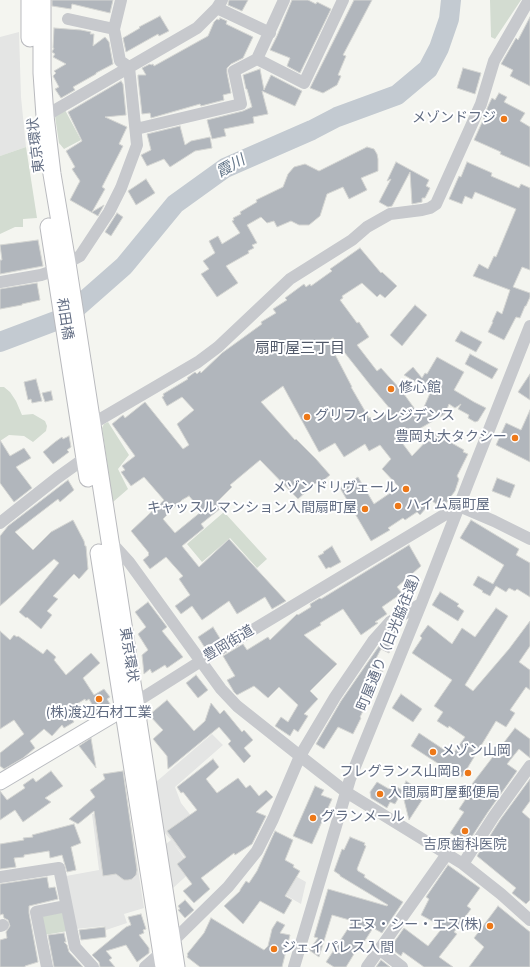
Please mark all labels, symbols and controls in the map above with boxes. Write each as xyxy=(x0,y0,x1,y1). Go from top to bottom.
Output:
place label: メゾンドフジ xyxy=(412,111,496,127)
marker: メゾンドフジ xyxy=(499,114,509,124)
street label: 東京環状 xyxy=(25,116,49,174)
water label: 霞川 xyxy=(214,152,248,182)
street label: 和田橋 xyxy=(52,297,76,341)
district label: 扇町屋三丁目 xyxy=(255,340,345,358)
place label: 修心館 xyxy=(399,381,441,397)
marker: 修心館 xyxy=(386,384,396,394)
place label: グリフィンレジデンス xyxy=(315,409,455,425)
marker: グリフィンレジデンス xyxy=(302,412,312,422)
place label: 豊岡丸大タクシー xyxy=(395,430,507,446)
marker: 豊岡丸大タクシー xyxy=(510,433,520,443)
place label: メゾンドリヴェール xyxy=(272,481,398,497)
marker: メゾンドリヴェール xyxy=(401,484,411,494)
place label: ハイム扇町屋 xyxy=(406,498,490,514)
place label: キャッスルマンション入間扇町屋 xyxy=(147,501,357,517)
marker: ハイム扇町屋 xyxy=(393,501,403,511)
marker: キャッスルマンション入間扇町屋 xyxy=(360,504,370,514)
street label: 町屋通り（日光脇往還） xyxy=(354,564,428,714)
street label: 豊岡街道 xyxy=(201,622,257,666)
street label: 東京環状 xyxy=(115,626,141,684)
marker: (株)渡辺石材工業 xyxy=(94,694,104,704)
place label: (株)渡辺石材工業 xyxy=(46,706,152,722)
place label: メゾン山岡 xyxy=(441,744,511,760)
marker: メゾン山岡 xyxy=(428,747,438,757)
place label: フレグランス山岡B xyxy=(339,765,460,781)
marker: フレグランス山岡B xyxy=(463,768,473,778)
place label: 入間扇町屋郵便局 xyxy=(388,786,500,802)
marker: 入間扇町屋郵便局 xyxy=(375,789,385,799)
place label: グランメール xyxy=(321,810,405,826)
marker: グランメール xyxy=(308,813,318,823)
marker: 吉原歯科医院 xyxy=(460,826,470,836)
place label: 吉原歯科医院 xyxy=(423,838,507,854)
place label: エヌ・シー・エス(株) xyxy=(349,918,482,934)
marker: エヌ・シー・エス(株) xyxy=(485,921,495,931)
place label: ジェイパレス入間 xyxy=(282,941,394,957)
marker: ジェイパレス入間 xyxy=(269,944,279,954)

